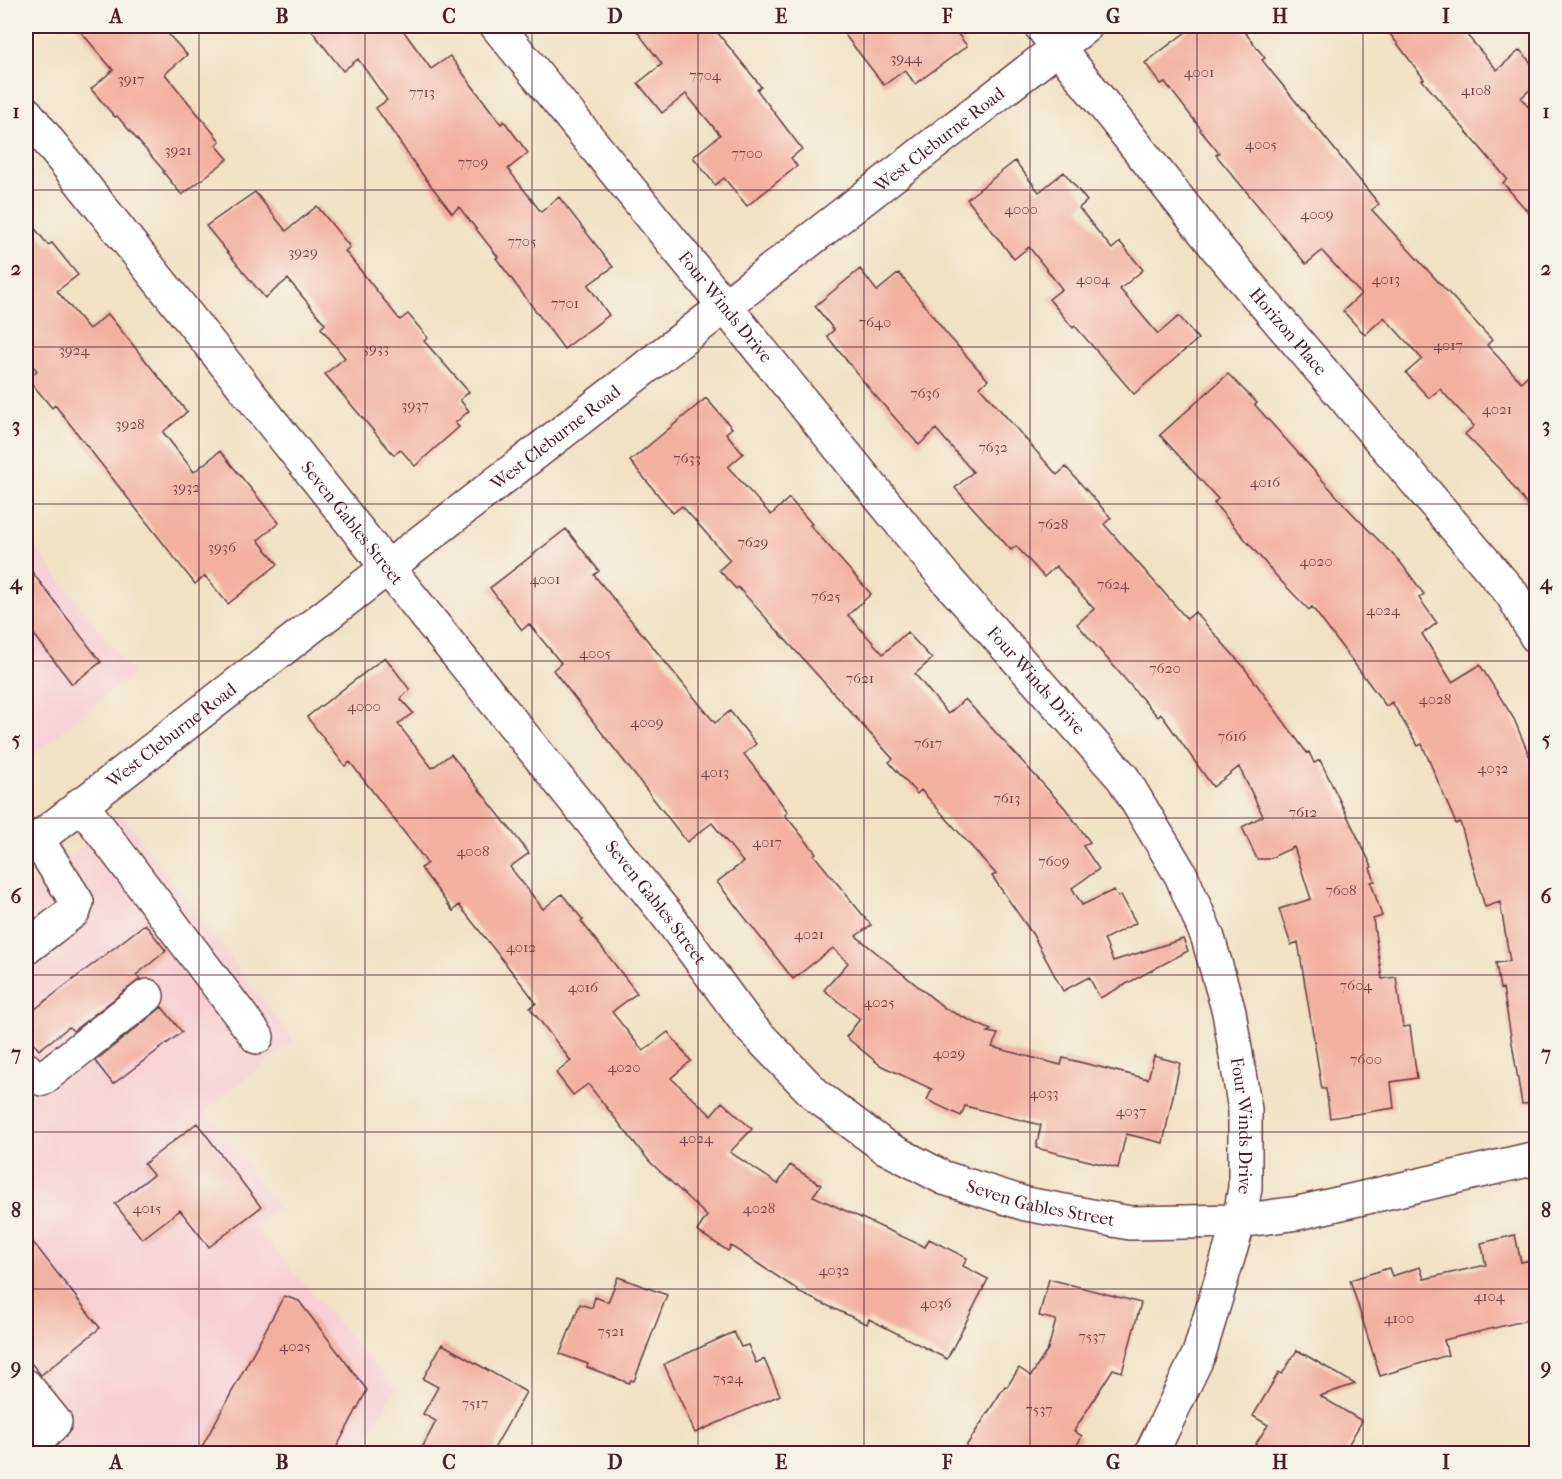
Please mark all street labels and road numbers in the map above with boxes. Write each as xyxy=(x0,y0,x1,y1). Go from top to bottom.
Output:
street label: West Cleburne Road xyxy=(870,83,1009,197)
street label: Four Winds Drive xyxy=(674,247,777,367)
street label: Horizon Place xyxy=(1245,283,1331,380)
street label: West Cleburne Road xyxy=(486,380,625,495)
street label: Seven Gables Street xyxy=(297,457,408,590)
street label: Four Winds Drive xyxy=(983,622,1090,739)
street label: West Cleburne Road xyxy=(102,678,241,793)
street label: Seven Gables Street xyxy=(601,836,711,969)
street label: Four Winds Drive xyxy=(1226,1056,1256,1196)
street label: Seven Gables Street xyxy=(964,1175,1117,1231)

